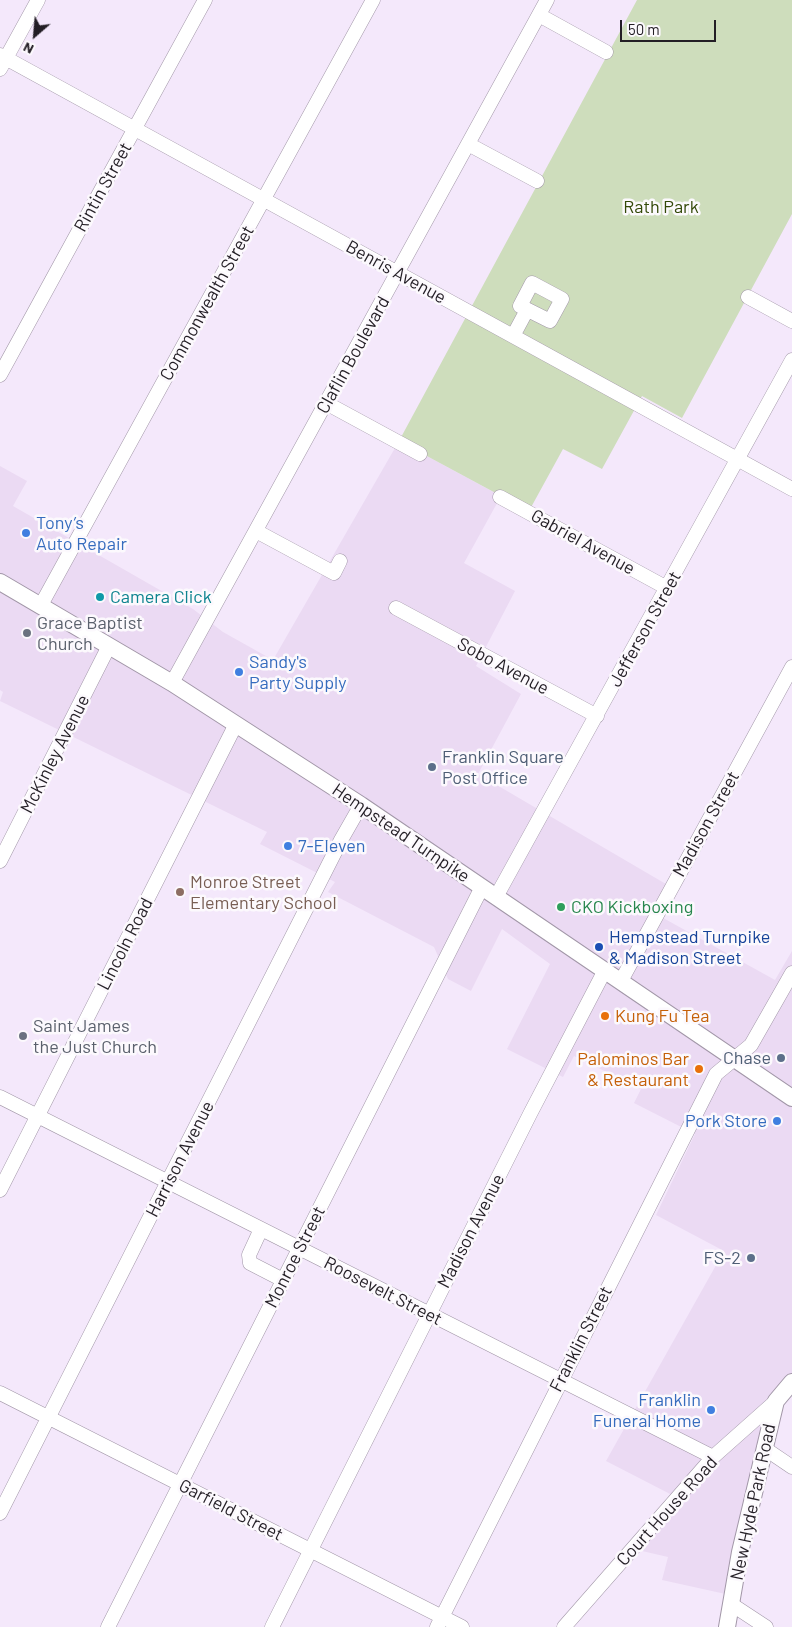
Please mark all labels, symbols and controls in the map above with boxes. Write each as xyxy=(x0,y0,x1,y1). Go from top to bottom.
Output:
north arrow xyxy=(10,10,60,60)
scale bar xyxy=(622,10,718,42)
text: 50 m xyxy=(628,20,660,38)
text: N xyxy=(20,39,36,58)
street label: Rintin Street xyxy=(70,139,136,235)
park label: Rath Park xyxy=(623,196,699,218)
street label: Commonwealth Street xyxy=(155,222,259,384)
street label: Benris Avenue xyxy=(342,236,450,308)
street label: Claflin Boulevard xyxy=(312,293,394,417)
street label: Gabriel Avenue xyxy=(527,505,639,579)
place label: Tony’s Auto Repair xyxy=(36,512,127,554)
marker: Tony’s Auto Repair xyxy=(20,527,32,539)
street label: Jefferson Street xyxy=(604,567,686,691)
place label: Camera Click xyxy=(110,586,212,608)
marker: Camera Click xyxy=(94,591,106,603)
place label: Grace Baptist Church xyxy=(37,612,143,654)
marker: Grace Baptist Church xyxy=(21,627,33,639)
street label: Sobo Avenue xyxy=(454,633,552,699)
place label: Sandy's Party Supply xyxy=(249,651,347,694)
marker: Sandy's Party Supply xyxy=(233,666,245,678)
street label: McKinley Avenue xyxy=(16,691,94,817)
place label: Franklin Square Post Office xyxy=(442,746,564,789)
marker: Franklin Square Post Office xyxy=(426,761,438,773)
street label: Madison Street xyxy=(668,767,744,881)
street label: Hempstead Turnpike xyxy=(328,779,474,887)
place label: 7-Eleven xyxy=(298,835,366,857)
marker: 7-Eleven xyxy=(282,840,294,852)
place label: Monroe Street Elementary School xyxy=(190,871,337,914)
marker: Monroe Street Elementary School xyxy=(174,886,186,898)
street label: Lincoln Road xyxy=(93,894,157,994)
place label: CKO Kickboxing xyxy=(571,896,693,918)
marker: CKO Kickboxing xyxy=(555,901,567,913)
place label: Hempstead Turnpike & Madison Street xyxy=(609,926,770,969)
marker: Hempstead Turnpike & Madison Street xyxy=(593,941,605,953)
place label: Kung Fu Tea xyxy=(615,1005,709,1027)
marker: Kung Fu Tea xyxy=(599,1010,611,1022)
place label: Saint James the Just Church xyxy=(33,1015,157,1058)
marker: Saint James the Just Church xyxy=(17,1030,29,1042)
place label: Chase xyxy=(723,1047,771,1069)
place label: Palominos Bar & Restaurant xyxy=(577,1048,689,1090)
marker: Chase xyxy=(775,1052,787,1064)
marker: Palominos Bar & Restaurant xyxy=(693,1063,705,1075)
street label: Harrison Avenue xyxy=(141,1097,219,1221)
place label: Pork Store xyxy=(685,1110,767,1132)
marker: Pork Store xyxy=(771,1115,783,1127)
street label: Madison Avenue xyxy=(433,1170,509,1292)
street label: Monroe Street xyxy=(260,1203,330,1311)
place label: FS-2 xyxy=(704,1247,741,1269)
street label: Roosevelt Street xyxy=(320,1252,446,1330)
marker: FS-2 xyxy=(745,1252,757,1264)
street label: Franklin Street xyxy=(545,1283,617,1395)
place label: Franklin Funeral Home xyxy=(593,1389,701,1432)
marker: Franklin Funeral Home xyxy=(705,1404,717,1416)
street label: New Hyde Park Road xyxy=(726,1422,780,1582)
street label: Court House Road xyxy=(612,1452,722,1570)
street label: Garfield Street xyxy=(175,1475,287,1545)

